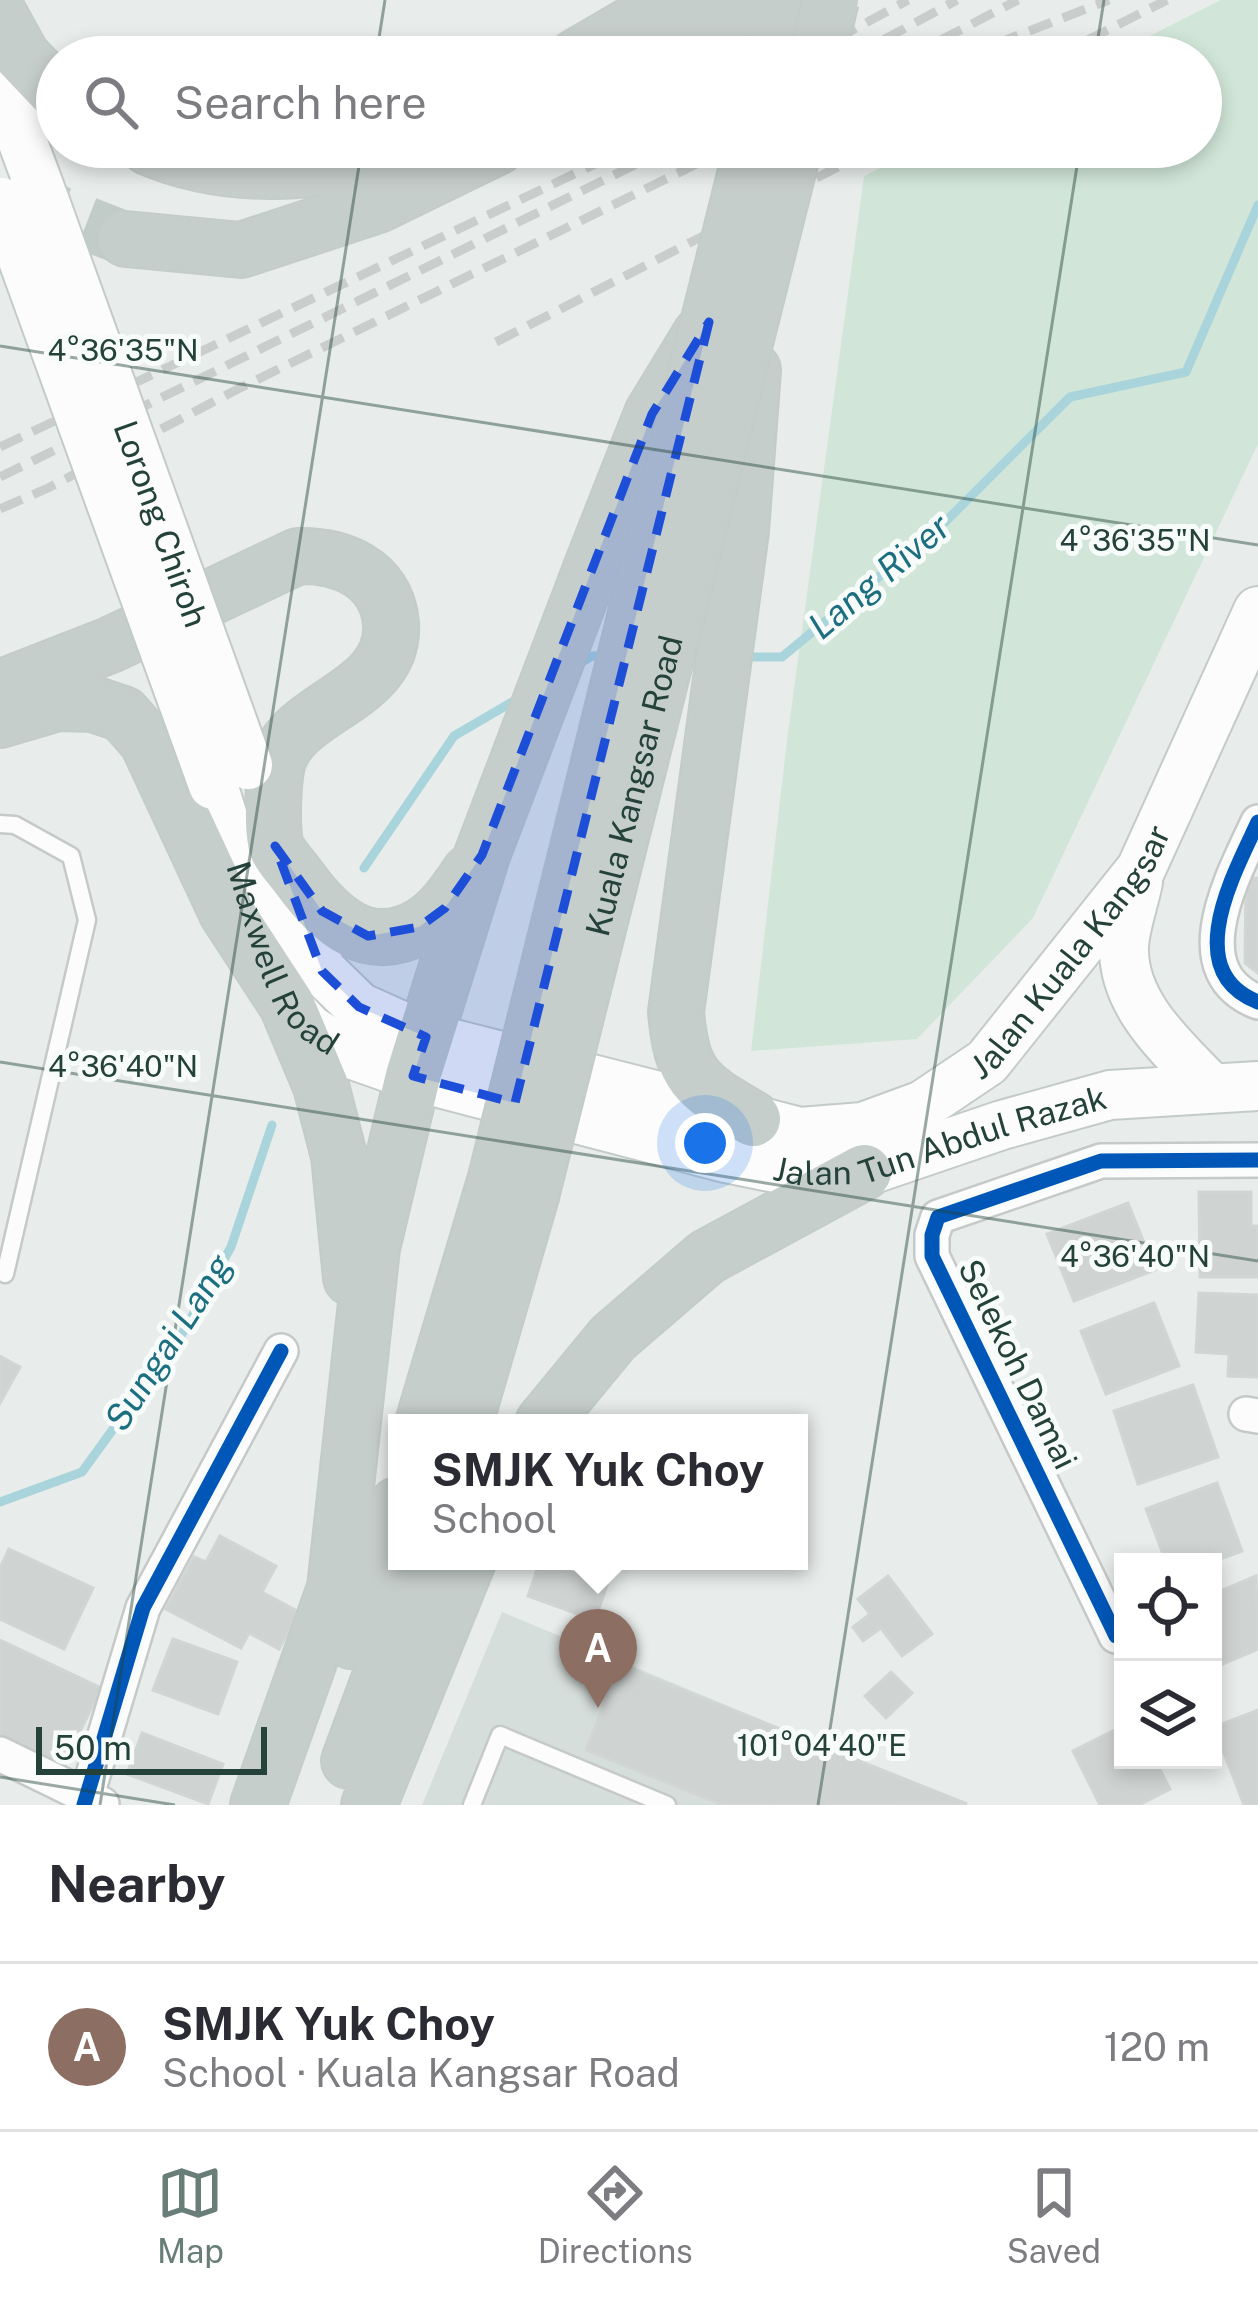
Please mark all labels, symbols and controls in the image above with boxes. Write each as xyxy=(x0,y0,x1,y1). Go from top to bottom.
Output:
search box xyxy=(36,36,1222,168)
icon: search xyxy=(78,69,144,135)
text: Search here xyxy=(174,76,427,129)
text: 4°36'35"N xyxy=(47,332,199,368)
street label: Lorong Chiroh xyxy=(106,415,216,632)
water label: Lang River xyxy=(800,505,958,647)
text: 4°36'35"N xyxy=(1059,522,1211,558)
street label: Kuala Kangsar Road xyxy=(578,631,690,940)
street label: Jalan Kuala Kangsar xyxy=(963,819,1177,1086)
street label: Maxwell Road xyxy=(219,857,346,1062)
text: 4°36'40"N xyxy=(48,1048,198,1084)
street label: Jalan Tun Abdul Razak xyxy=(770,1078,1110,1193)
your location xyxy=(675,1113,735,1173)
text: 4°36'40"N xyxy=(1060,1238,1210,1274)
water label: Sungai Lang xyxy=(95,1245,241,1438)
street label: Selekoh Damai xyxy=(951,1253,1085,1475)
popup xyxy=(388,1414,808,1570)
text: SMJK Yuk Choy xyxy=(432,1443,764,1496)
text: School xyxy=(432,1496,557,1542)
map controls xyxy=(1114,1553,1222,1769)
button: locate xyxy=(1114,1553,1222,1661)
pin: A xyxy=(559,1609,637,1708)
button: layers xyxy=(1114,1661,1222,1769)
scale bar xyxy=(36,1721,267,1774)
text: 101°04'40"E xyxy=(737,1727,907,1763)
text: 50 m xyxy=(54,1729,132,1767)
text: Nearby xyxy=(48,1854,225,1913)
text: SMJK Yuk Choy xyxy=(162,1997,495,2050)
text: A xyxy=(73,2024,101,2070)
text: 120 m xyxy=(1104,2024,1210,2070)
text: School · Kuala Kangsar Road xyxy=(162,2050,680,2096)
tab: Map xyxy=(157,2160,224,2270)
tab: Directions xyxy=(538,2160,693,2270)
tab: Saved xyxy=(1007,2160,1101,2270)

